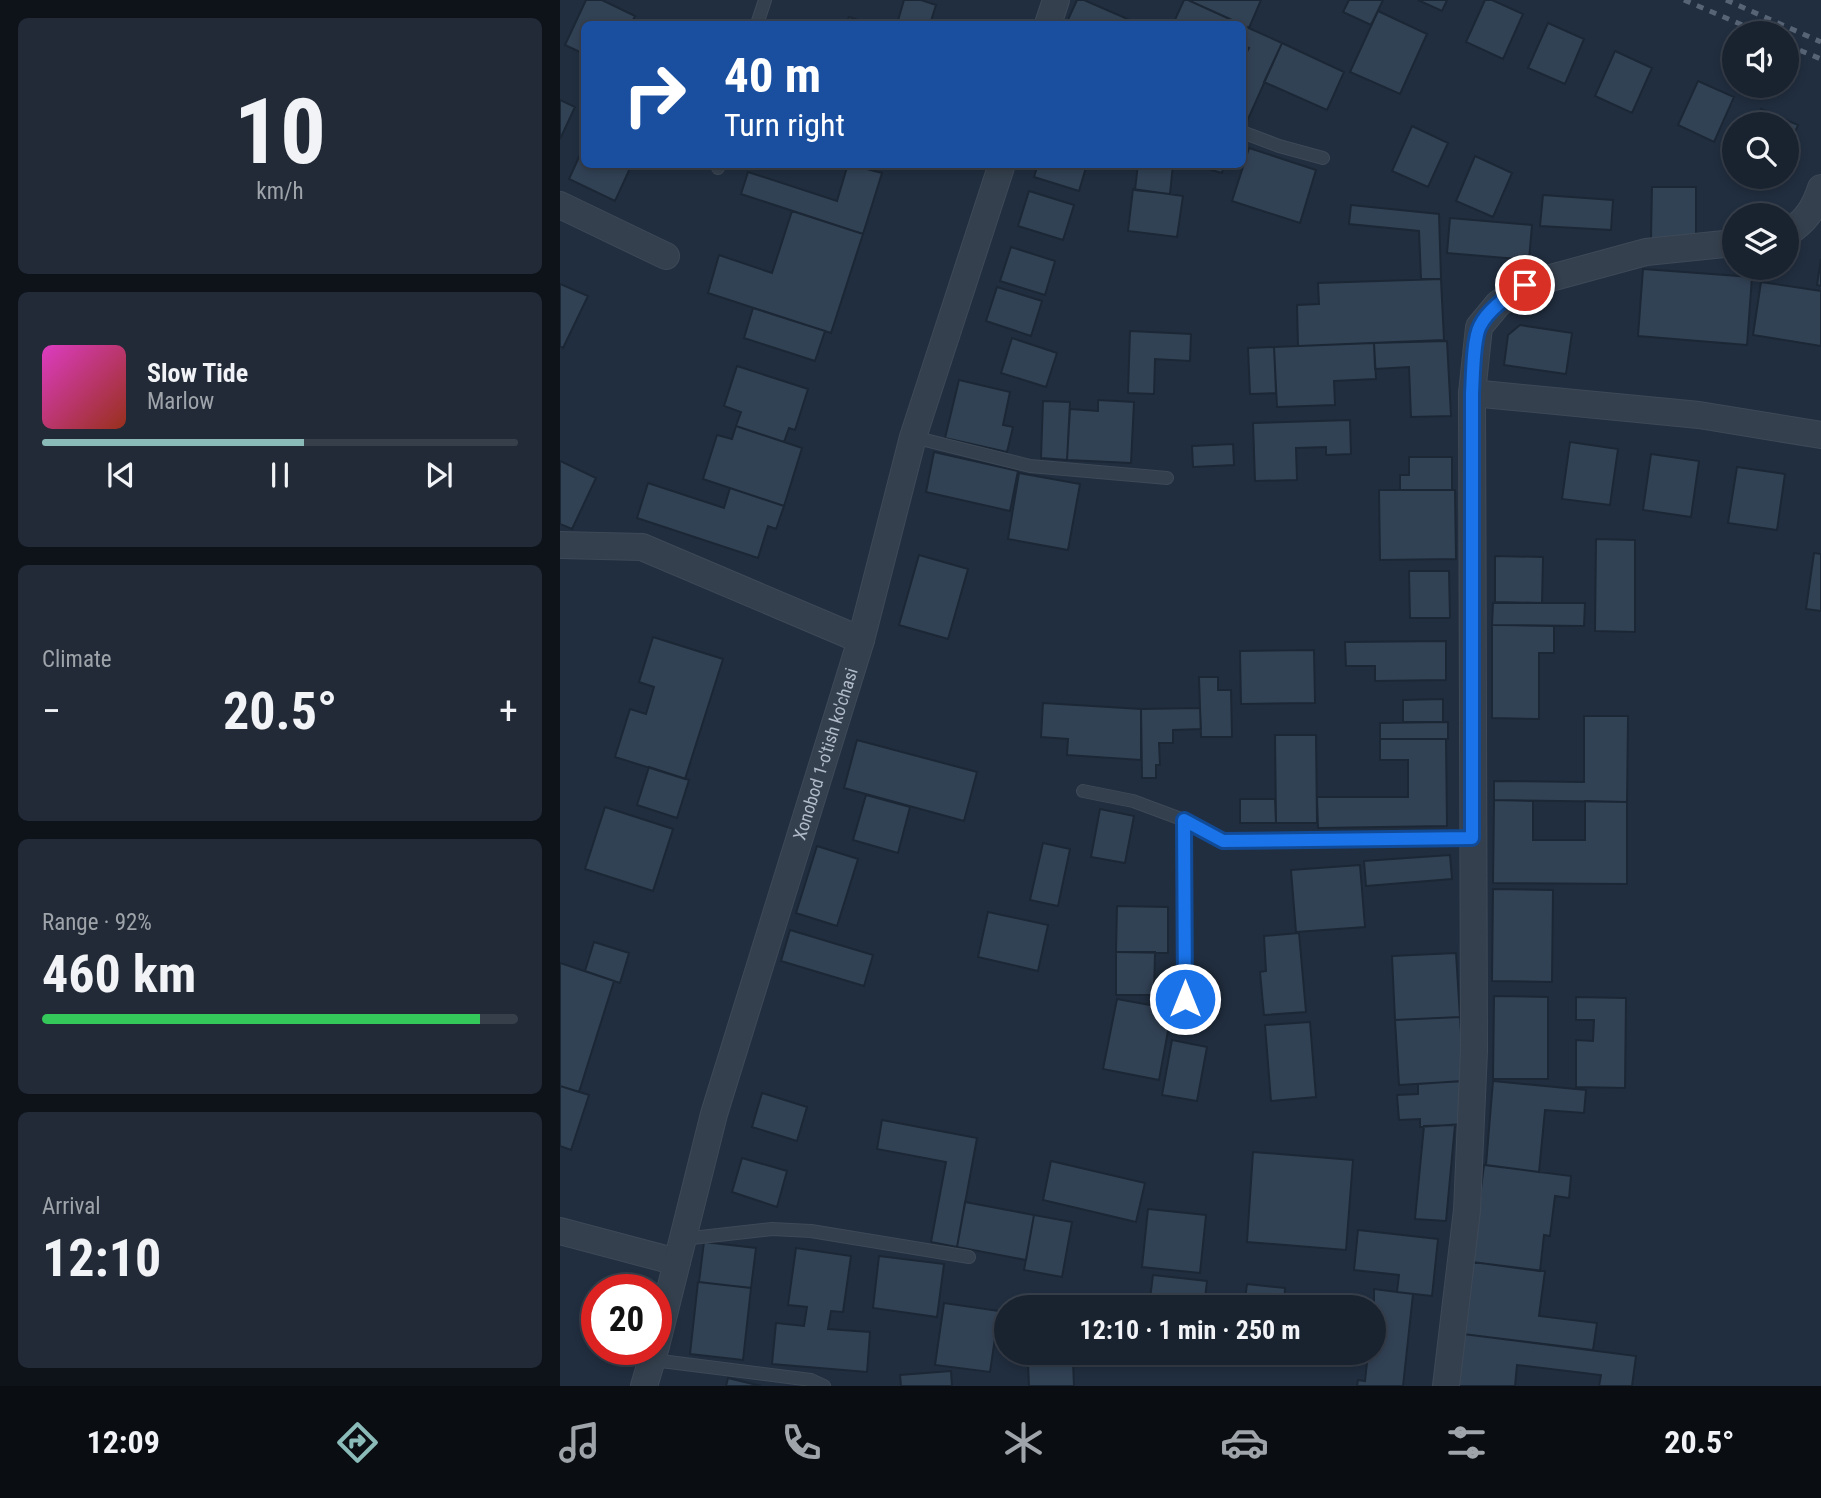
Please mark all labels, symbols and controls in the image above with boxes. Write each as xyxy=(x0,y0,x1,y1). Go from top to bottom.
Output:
map controls xyxy=(1722,21,1799,280)
button: sound xyxy=(1722,21,1799,98)
text: 40 m xyxy=(724,47,821,104)
icon: right xyxy=(609,49,700,140)
text: 10 xyxy=(234,79,326,185)
text: Turn right xyxy=(724,106,845,144)
button: search xyxy=(1722,112,1799,189)
text: km/h xyxy=(256,178,304,205)
button: layers xyxy=(1722,203,1799,280)
pin xyxy=(1495,255,1555,315)
icon: arrive xyxy=(1506,266,1544,304)
text: Slow Tide xyxy=(147,358,248,388)
text: Marlow xyxy=(147,388,214,415)
icon: previous xyxy=(102,456,140,494)
icon: pause xyxy=(261,456,299,494)
icon: next xyxy=(420,456,458,494)
text: Climate xyxy=(42,646,112,673)
street label: Xonobod 1-o'tish ko'chasi xyxy=(789,665,862,843)
text: 20.5° xyxy=(223,681,337,742)
text: − xyxy=(42,689,61,733)
text: + xyxy=(499,689,518,733)
text: Range · 92% xyxy=(42,909,152,936)
text: 460 km xyxy=(42,944,196,1005)
position arrow xyxy=(1148,962,1222,1036)
text: Arrival xyxy=(42,1193,101,1220)
text: 12:10 xyxy=(42,1228,161,1289)
speed limit sign: 20 xyxy=(581,1274,672,1365)
text: 12:10 · 1 min · 250 m xyxy=(1080,1315,1300,1345)
icon: directions xyxy=(333,1418,382,1467)
icon: music xyxy=(555,1418,604,1467)
icon: phone xyxy=(777,1418,826,1467)
icon: climate xyxy=(999,1418,1048,1467)
icon: car xyxy=(1220,1418,1269,1467)
icon: filters xyxy=(1442,1418,1491,1467)
text: 12:09 xyxy=(86,1423,160,1461)
text: 20.5° xyxy=(1664,1423,1734,1461)

